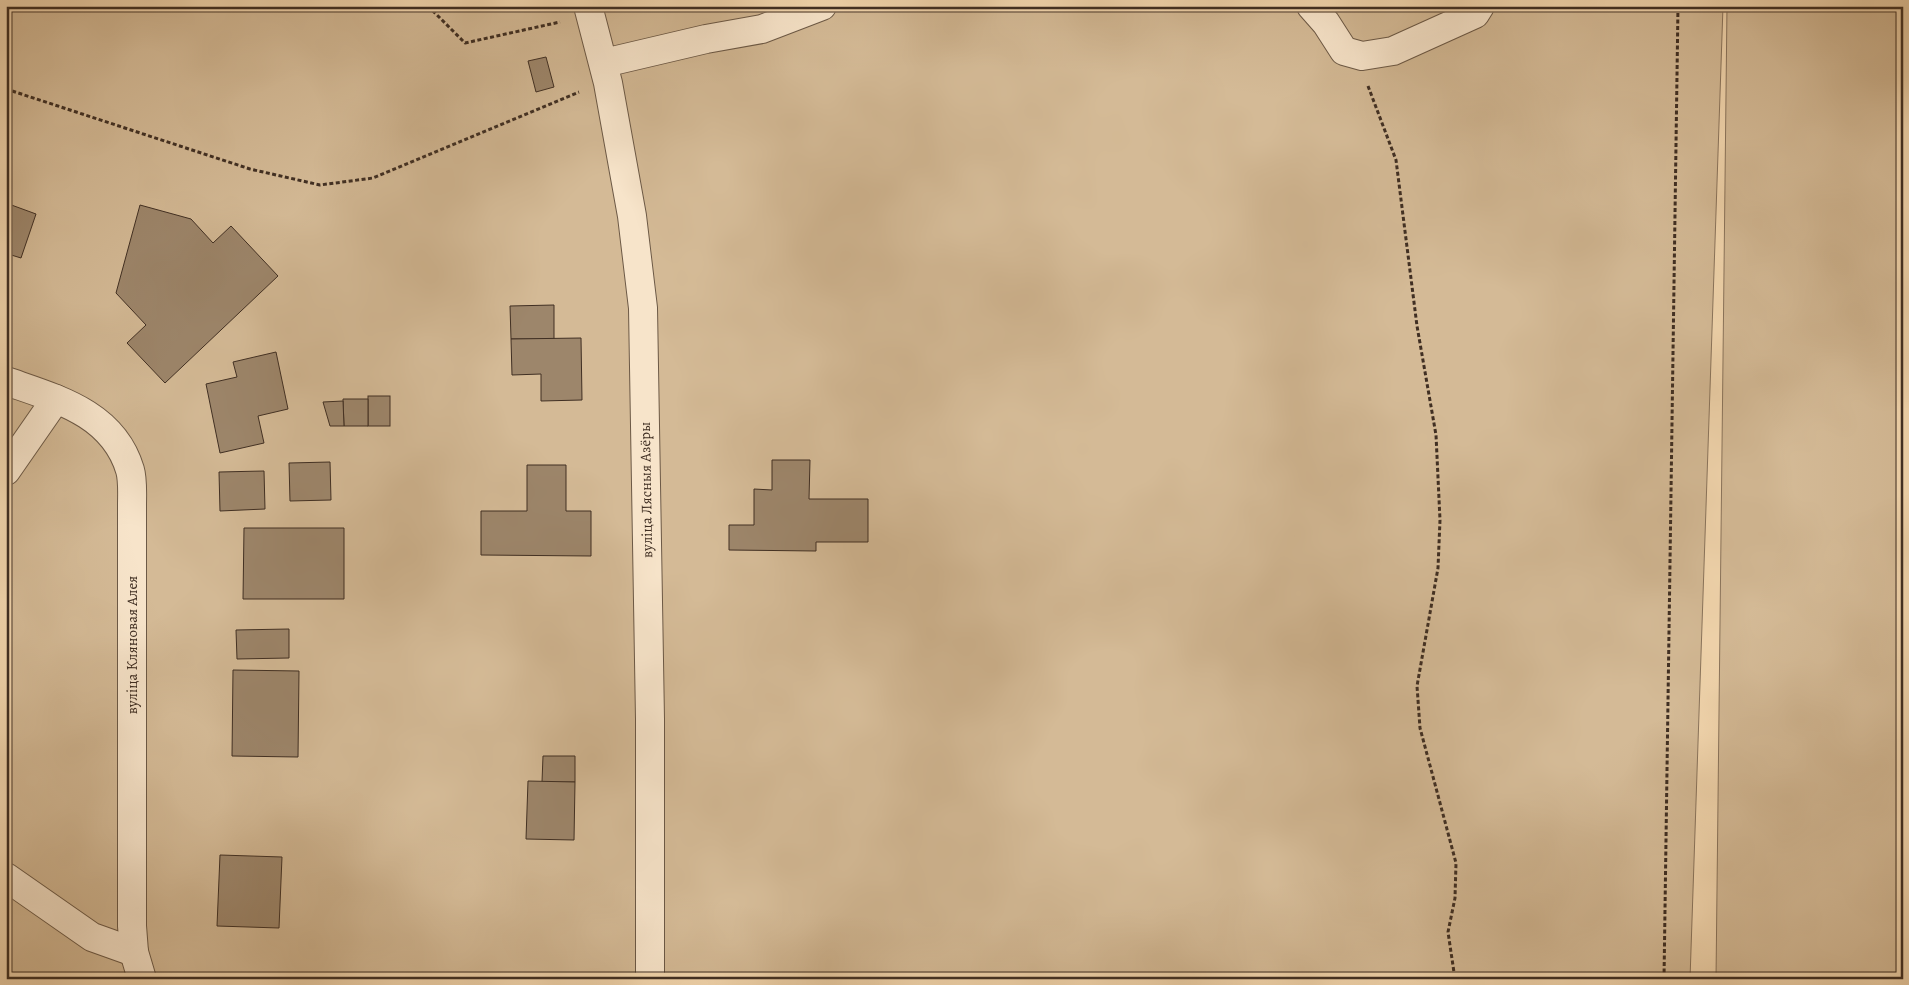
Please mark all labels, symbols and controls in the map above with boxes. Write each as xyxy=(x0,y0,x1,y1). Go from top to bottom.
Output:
street label: вуліца Лясныя Азёры xyxy=(635,422,657,558)
street label: вуліца Кляновая Алея xyxy=(122,576,142,714)

